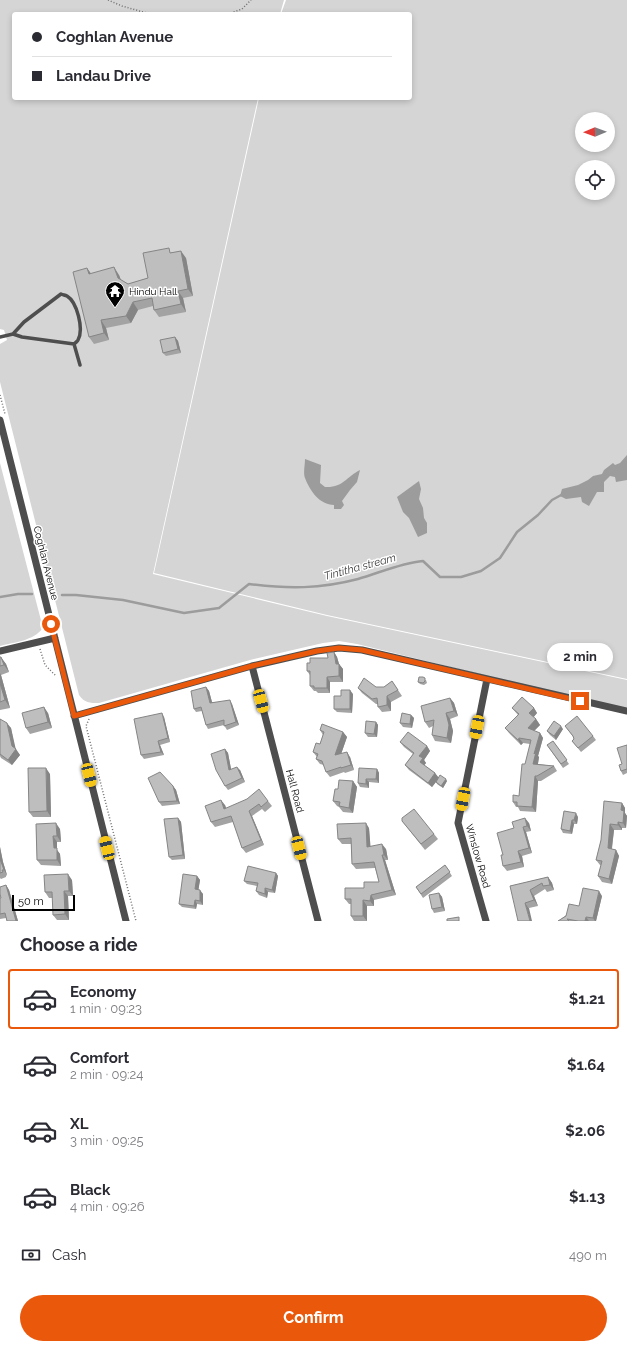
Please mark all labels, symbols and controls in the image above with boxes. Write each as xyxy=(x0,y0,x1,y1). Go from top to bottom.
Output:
text: Coghlan Avenue xyxy=(56,28,173,46)
text: Landau Drive xyxy=(56,67,151,85)
north arrow xyxy=(575,112,615,152)
map controls xyxy=(575,112,615,200)
button: locate xyxy=(575,160,615,200)
temple icon: Hindu Hall xyxy=(104,280,126,308)
place label: Hindu Hall xyxy=(129,286,178,297)
street label: Coghlan Avenue xyxy=(31,525,61,601)
water label: Tintitha stream xyxy=(323,551,398,583)
route start xyxy=(42,615,60,633)
callout: 2 min xyxy=(547,643,613,671)
text: 2 min xyxy=(563,649,597,664)
car xyxy=(252,688,270,714)
route end xyxy=(571,692,589,710)
car xyxy=(469,714,485,740)
car xyxy=(80,762,98,788)
street label: Hall Road xyxy=(284,768,306,814)
car xyxy=(455,786,471,812)
street label: Winslow Road xyxy=(464,823,492,889)
car xyxy=(98,835,116,861)
car xyxy=(290,835,308,861)
scale bar xyxy=(12,893,75,912)
text: 50 m xyxy=(18,895,44,908)
text: Choose a ride xyxy=(20,934,138,955)
icon: car xyxy=(22,981,58,1017)
text: Economy xyxy=(70,983,137,1001)
text: $1.21 xyxy=(569,990,605,1008)
text: 1 min · 09:23 xyxy=(70,1001,142,1016)
icon: car xyxy=(22,1047,58,1083)
text: Comfort xyxy=(70,1049,129,1067)
text: $1.64 xyxy=(567,1056,605,1074)
text: 2 min · 09:24 xyxy=(70,1067,143,1082)
icon: car xyxy=(22,1113,58,1149)
text: XL xyxy=(70,1115,88,1133)
text: $2.06 xyxy=(565,1122,605,1140)
text: 3 min · 09:25 xyxy=(70,1133,144,1148)
icon: car xyxy=(22,1179,58,1215)
text: Black xyxy=(70,1181,110,1199)
text: $1.13 xyxy=(569,1188,605,1206)
text: 4 min · 09:26 xyxy=(70,1199,145,1214)
icon: cash xyxy=(20,1244,42,1266)
text: Cash xyxy=(52,1246,86,1264)
text: 490 m xyxy=(569,1248,607,1263)
button: Confirm xyxy=(20,1295,607,1341)

